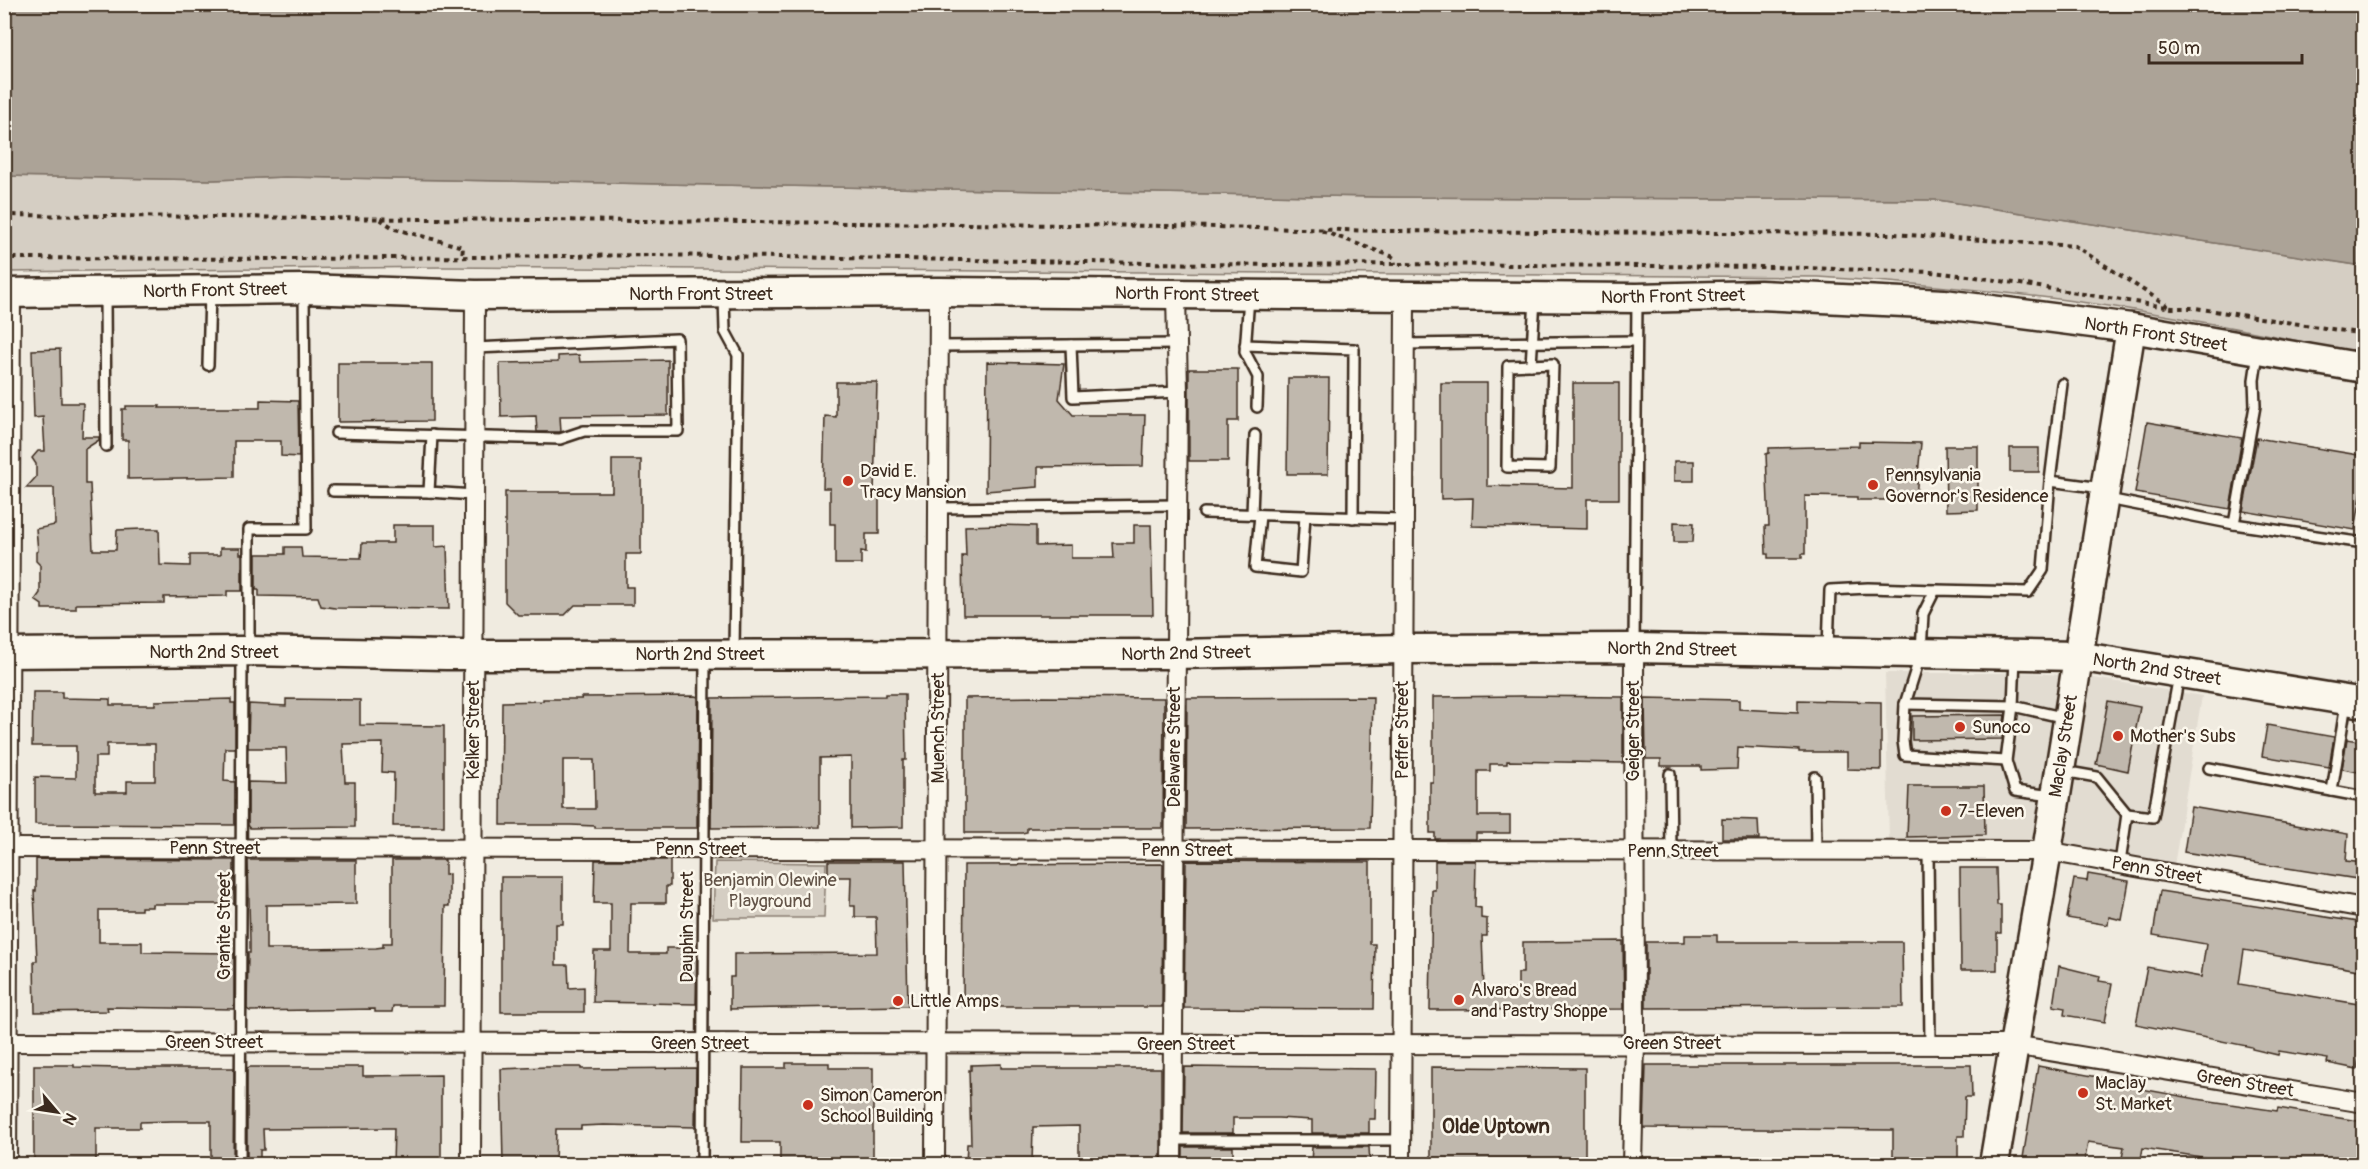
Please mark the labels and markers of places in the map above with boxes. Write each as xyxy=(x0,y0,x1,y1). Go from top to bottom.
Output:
place label: David E. Tracy Mansion xyxy=(860,460,967,504)
place label: Pennsylvania Governor's Residence xyxy=(1885,464,2049,508)
marker: David E. Tracy Mansion xyxy=(841,474,855,488)
marker: Pennsylvania Governor's Residence xyxy=(1866,478,1880,492)
place label: Sunoco xyxy=(1972,716,2031,739)
marker: Sunoco xyxy=(1953,720,1967,734)
place label: Mother's Subs xyxy=(2130,725,2236,748)
marker: Mother's Subs xyxy=(2111,729,2125,743)
place label: 7-Eleven xyxy=(1958,800,2025,823)
marker: 7-Eleven xyxy=(1939,804,1953,818)
place label: Alvaro's Bread and Pastry Shoppe xyxy=(1471,979,1607,1023)
place label: Little Amps xyxy=(910,990,999,1013)
marker: Alvaro's Bread and Pastry Shoppe xyxy=(1452,993,1466,1007)
marker: Little Amps xyxy=(891,994,905,1008)
place label: Maclay St. Market xyxy=(2095,1072,2173,1116)
place label: Simon Cameron School Building xyxy=(820,1084,943,1128)
marker: Maclay St. Market xyxy=(2076,1086,2090,1100)
marker: Simon Cameron School Building xyxy=(801,1098,815,1112)

